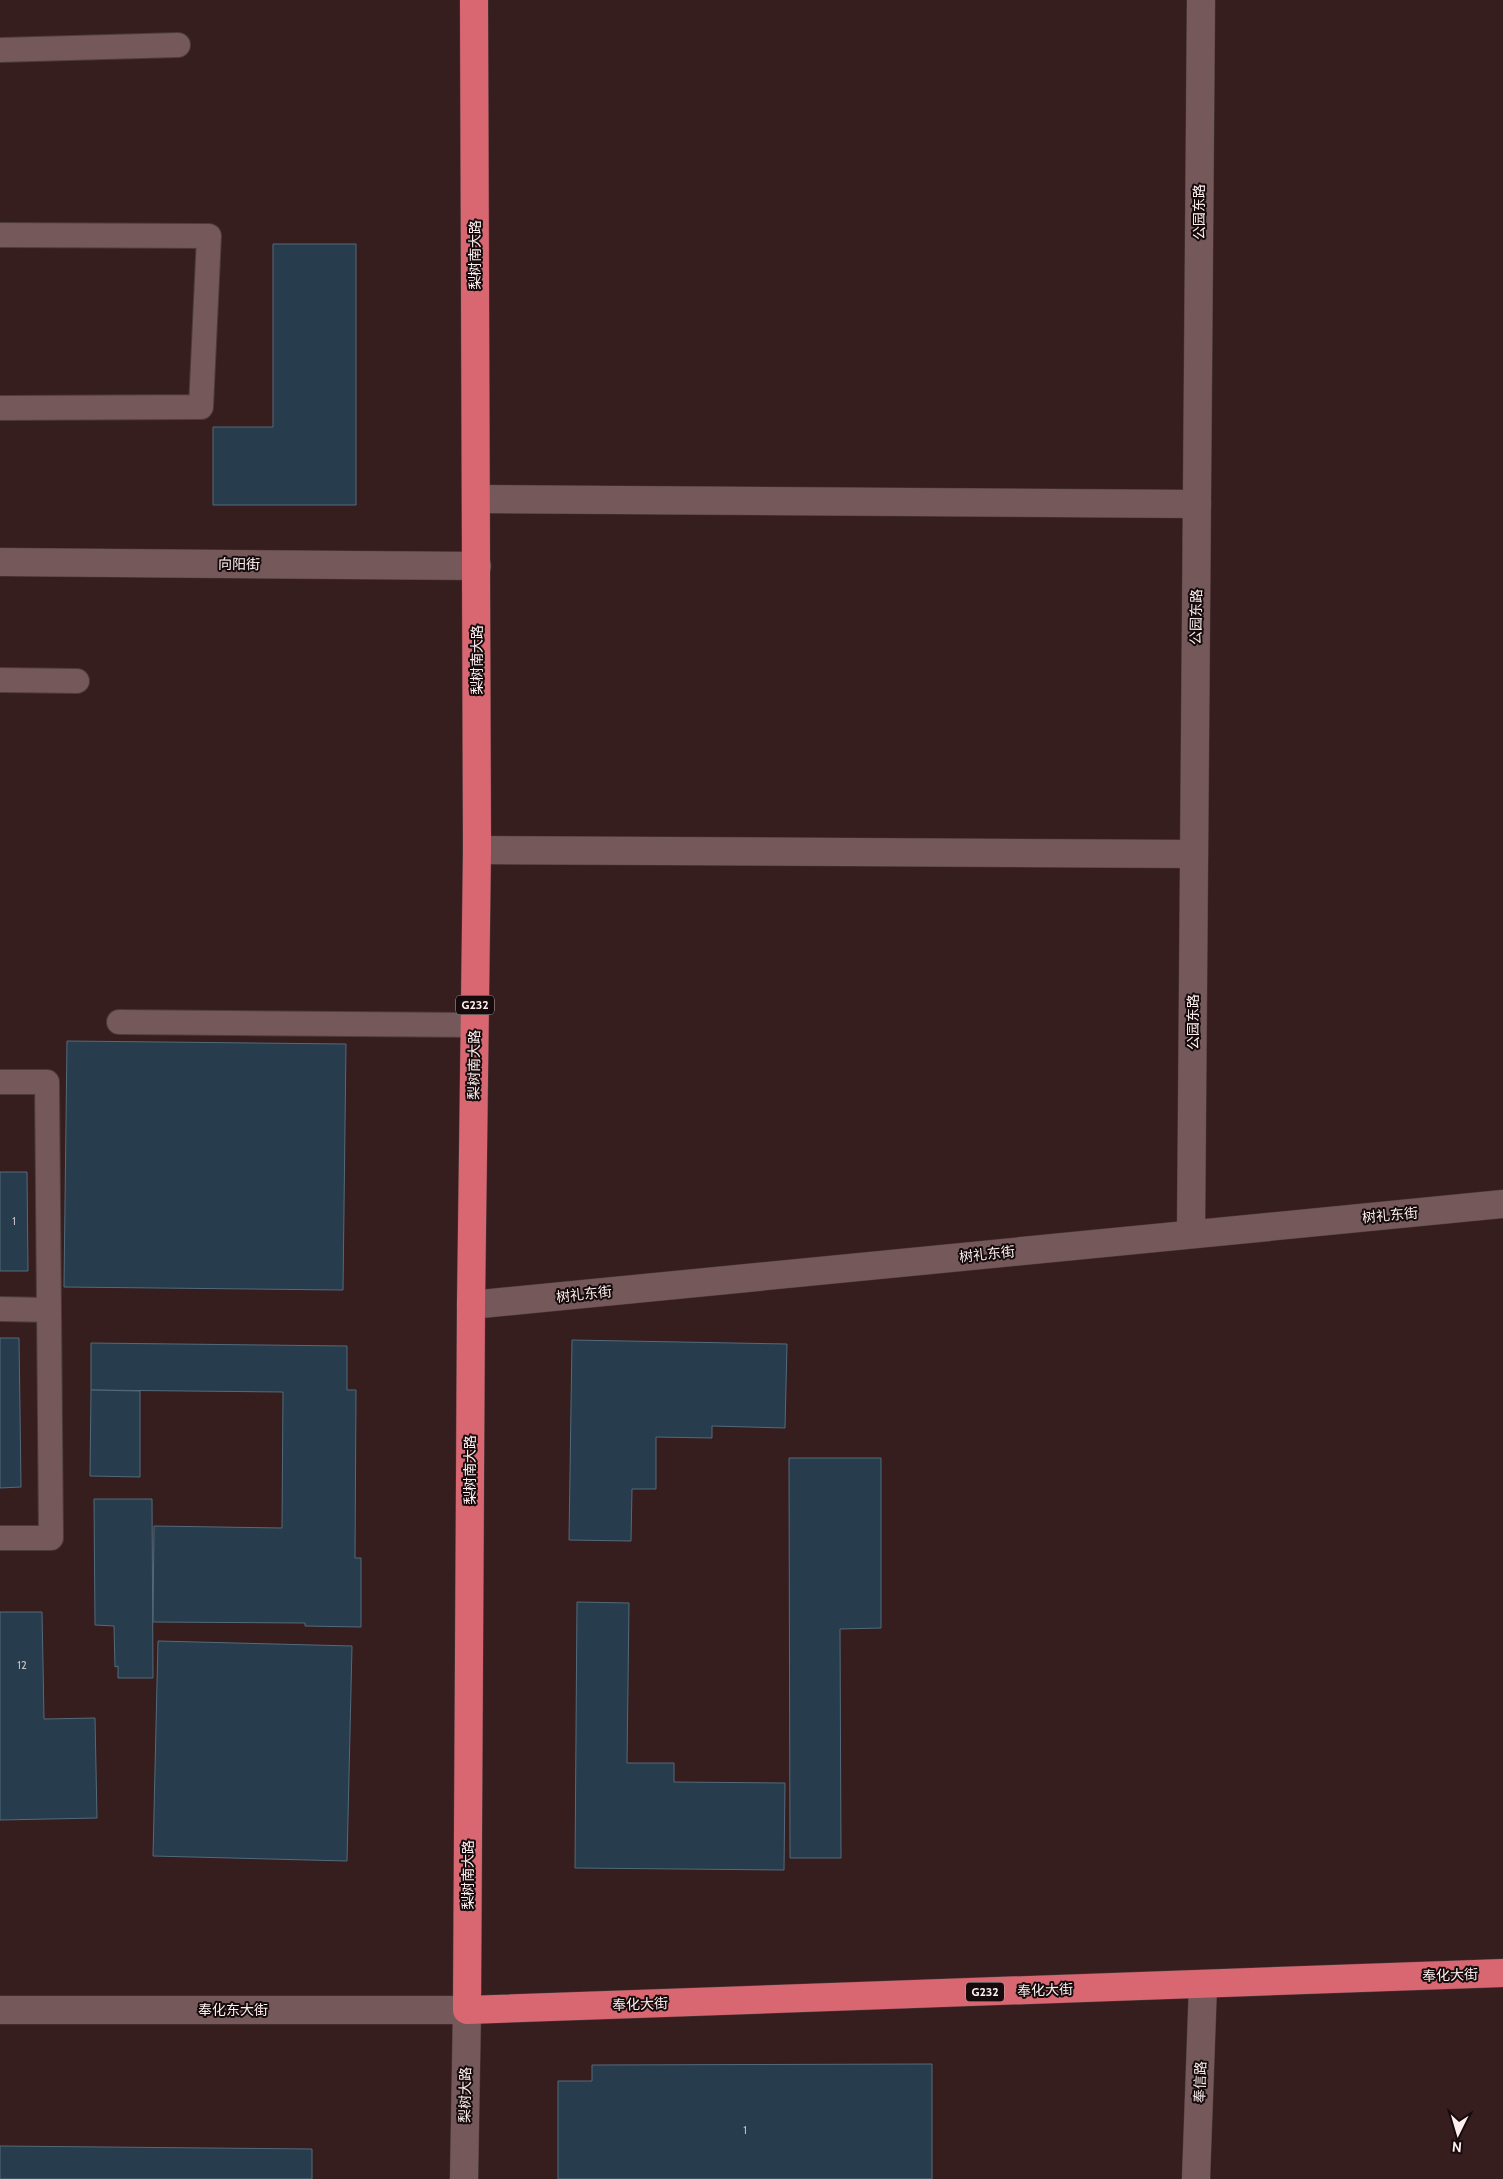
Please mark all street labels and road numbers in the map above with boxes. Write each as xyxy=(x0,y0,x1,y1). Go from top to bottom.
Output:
street label: 公园东路 xyxy=(1190,184,1208,240)
street label: 梨树南大路 xyxy=(466,220,484,290)
street label: 向阳街 xyxy=(218,555,260,573)
street label: 公园东路 xyxy=(1187,589,1205,645)
street label: 梨树南大路 xyxy=(468,625,486,695)
street label: 公园东路 xyxy=(1184,994,1202,1050)
road number: G232 xyxy=(456,996,494,1014)
street label: 梨树南大路 xyxy=(464,1030,484,1100)
street label: 树礼东街 xyxy=(1361,1204,1419,1226)
street label: 树礼东街 xyxy=(958,1242,1016,1266)
street label: 树礼东街 xyxy=(555,1282,613,1306)
street label: 梨树南大路 xyxy=(461,1435,479,1505)
street label: 梨树南大路 xyxy=(459,1840,477,1910)
street label: 奉化大街 xyxy=(1422,1965,1478,1985)
street label: 奉化大街 xyxy=(1017,1980,1073,2000)
road number: G232 xyxy=(966,1982,1004,2001)
street label: 奉化大街 xyxy=(612,1994,668,2014)
street label: 奉化东大街 xyxy=(198,2001,268,2019)
street label: 奉信路 xyxy=(1190,2061,1210,2103)
street label: 梨树大路 xyxy=(456,2067,474,2123)

